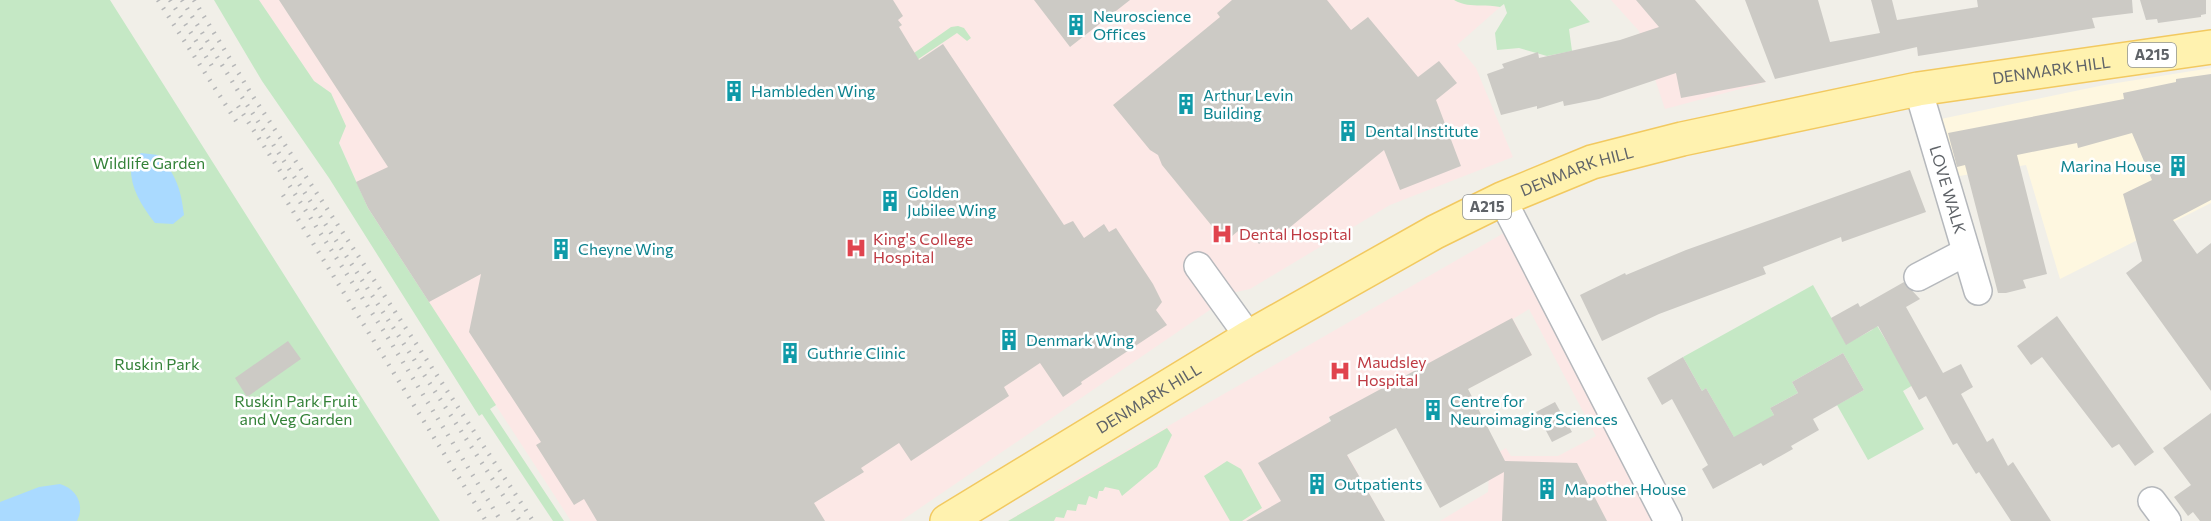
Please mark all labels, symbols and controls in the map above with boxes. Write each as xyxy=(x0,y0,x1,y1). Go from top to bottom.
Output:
place label: Neuroscience Offices xyxy=(1093,6,1191,43)
building icon: Neuroscience Offices xyxy=(1064,13,1088,37)
road number: A215 xyxy=(2128,43,2176,67)
street label: DENMARK HILL xyxy=(1991,52,2112,87)
building icon: Hambleden Wing xyxy=(722,79,746,103)
place label: Hambleden Wing xyxy=(751,81,876,100)
place label: Arthur Levin Building xyxy=(1203,85,1293,122)
building icon: Arthur Levin Building xyxy=(1174,92,1198,116)
building icon: Dental Institute xyxy=(1336,119,1360,143)
place label: Dental Institute xyxy=(1365,121,1478,140)
street label: DENMARK HILL xyxy=(1517,142,1635,200)
street label: LOVE WALK xyxy=(1926,143,1971,236)
park label: Wildlife Garden xyxy=(93,153,205,172)
building icon: Marina House xyxy=(2166,154,2190,178)
place label: Marina House xyxy=(2060,156,2161,175)
place label: Golden Jubilee Wing xyxy=(907,182,997,219)
building icon: Golden Jubilee Wing xyxy=(878,189,902,213)
road number: A215 xyxy=(1463,195,1511,219)
hospital icon: Dental Hospital xyxy=(1210,222,1234,246)
place label: Dental Hospital xyxy=(1239,224,1352,243)
place label: King's College Hospital xyxy=(873,229,973,266)
hospital icon: King's College Hospital xyxy=(844,236,868,260)
building icon: Cheyne Wing xyxy=(549,237,573,261)
place label: Cheyne Wing xyxy=(578,239,674,258)
building icon: Denmark Wing xyxy=(997,328,1021,352)
place label: Denmark Wing xyxy=(1026,330,1134,349)
building icon: Guthrie Clinic xyxy=(778,341,802,365)
place label: Guthrie Clinic xyxy=(807,343,906,362)
place label: Maudsley Hospital xyxy=(1357,352,1427,389)
park label: Ruskin Park xyxy=(114,354,200,373)
street label: DENMARK HILL xyxy=(1092,359,1204,437)
hospital icon: Maudsley Hospital xyxy=(1328,359,1352,383)
park label: Ruskin Park Fruit and Veg Garden xyxy=(234,391,358,428)
place label: Centre for Neuroimaging Sciences xyxy=(1450,391,1618,428)
building icon: Centre for Neuroimaging Sciences xyxy=(1421,398,1445,422)
building icon: Outpatients xyxy=(1305,472,1329,496)
place label: Outpatients xyxy=(1334,474,1423,493)
building icon: Mapother House xyxy=(1535,477,1559,501)
place label: Mapother House xyxy=(1564,479,1686,498)

